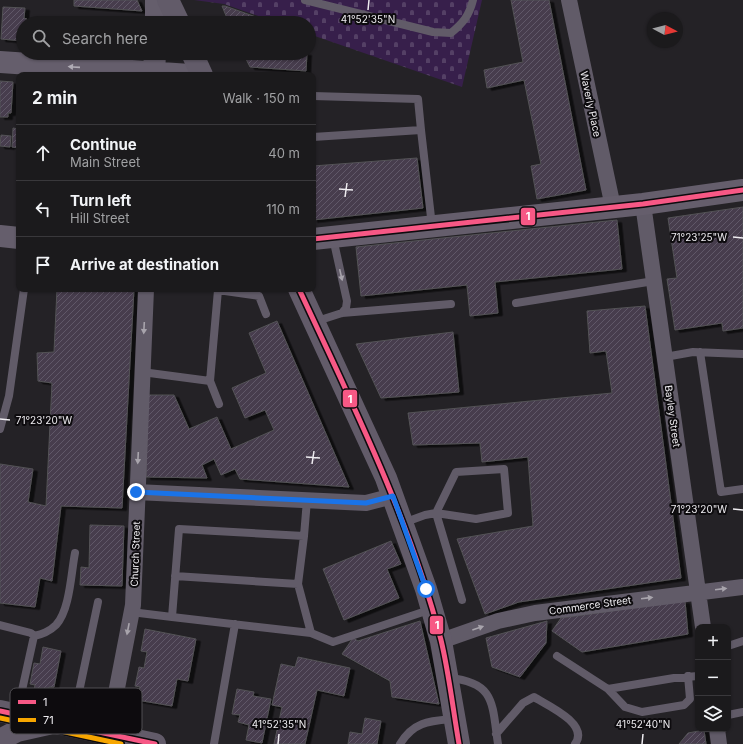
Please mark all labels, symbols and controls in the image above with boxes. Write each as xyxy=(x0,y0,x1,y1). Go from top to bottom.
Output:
north arrow xyxy=(647,12,683,48)
text: 41°52'35"N xyxy=(341,13,395,25)
search box xyxy=(16,16,316,60)
icon: search xyxy=(30,27,52,49)
text: Search here xyxy=(62,29,148,48)
one-way arrow xyxy=(68,63,80,70)
street label: Waverly Place xyxy=(578,70,604,138)
text: 2 min xyxy=(32,88,77,108)
text: Walk · 150 m xyxy=(223,90,300,106)
text: Continue xyxy=(70,135,137,154)
icon: ahead xyxy=(32,142,54,164)
text: 40 m xyxy=(268,145,300,161)
text: Main Street xyxy=(70,154,140,170)
text: Turn left xyxy=(70,191,131,210)
icon: left xyxy=(32,198,54,220)
text: 110 m xyxy=(266,201,300,217)
line badge: 1 xyxy=(520,207,536,226)
text: 1 xyxy=(526,209,531,223)
text: Hill Street xyxy=(70,210,129,226)
text: 71°23'25"W xyxy=(671,231,727,243)
icon: arrive xyxy=(32,254,54,276)
text: Arrive at destination xyxy=(70,255,219,274)
one-way arrow xyxy=(339,269,345,281)
one-way arrow xyxy=(140,322,147,334)
street label: Bayley Street xyxy=(663,384,683,448)
line badge: 1 xyxy=(342,389,358,408)
text: 1 xyxy=(348,392,353,406)
text: 71°23'20"W xyxy=(16,414,72,426)
one-way arrow xyxy=(135,452,141,465)
route end xyxy=(127,483,145,501)
text: 71°23'20"W xyxy=(671,503,727,515)
street label: Church Street xyxy=(128,520,142,587)
route start xyxy=(417,580,435,598)
one-way arrow xyxy=(715,586,727,593)
street label: Commerce Street xyxy=(548,593,633,617)
one-way arrow xyxy=(641,595,653,601)
line badge: 1 xyxy=(429,615,444,635)
text: 1 xyxy=(435,618,440,632)
one-way arrow xyxy=(125,623,131,635)
map controls xyxy=(695,624,731,732)
button: + xyxy=(695,624,731,660)
one-way arrow xyxy=(472,625,484,631)
button: − xyxy=(695,660,731,696)
legend xyxy=(10,688,142,734)
text: 1 xyxy=(43,695,47,709)
button: layers xyxy=(695,696,731,732)
text: 71 xyxy=(43,713,54,727)
text: 41°52'35"N xyxy=(252,718,306,730)
text: 41°52'40"N xyxy=(616,718,670,730)

